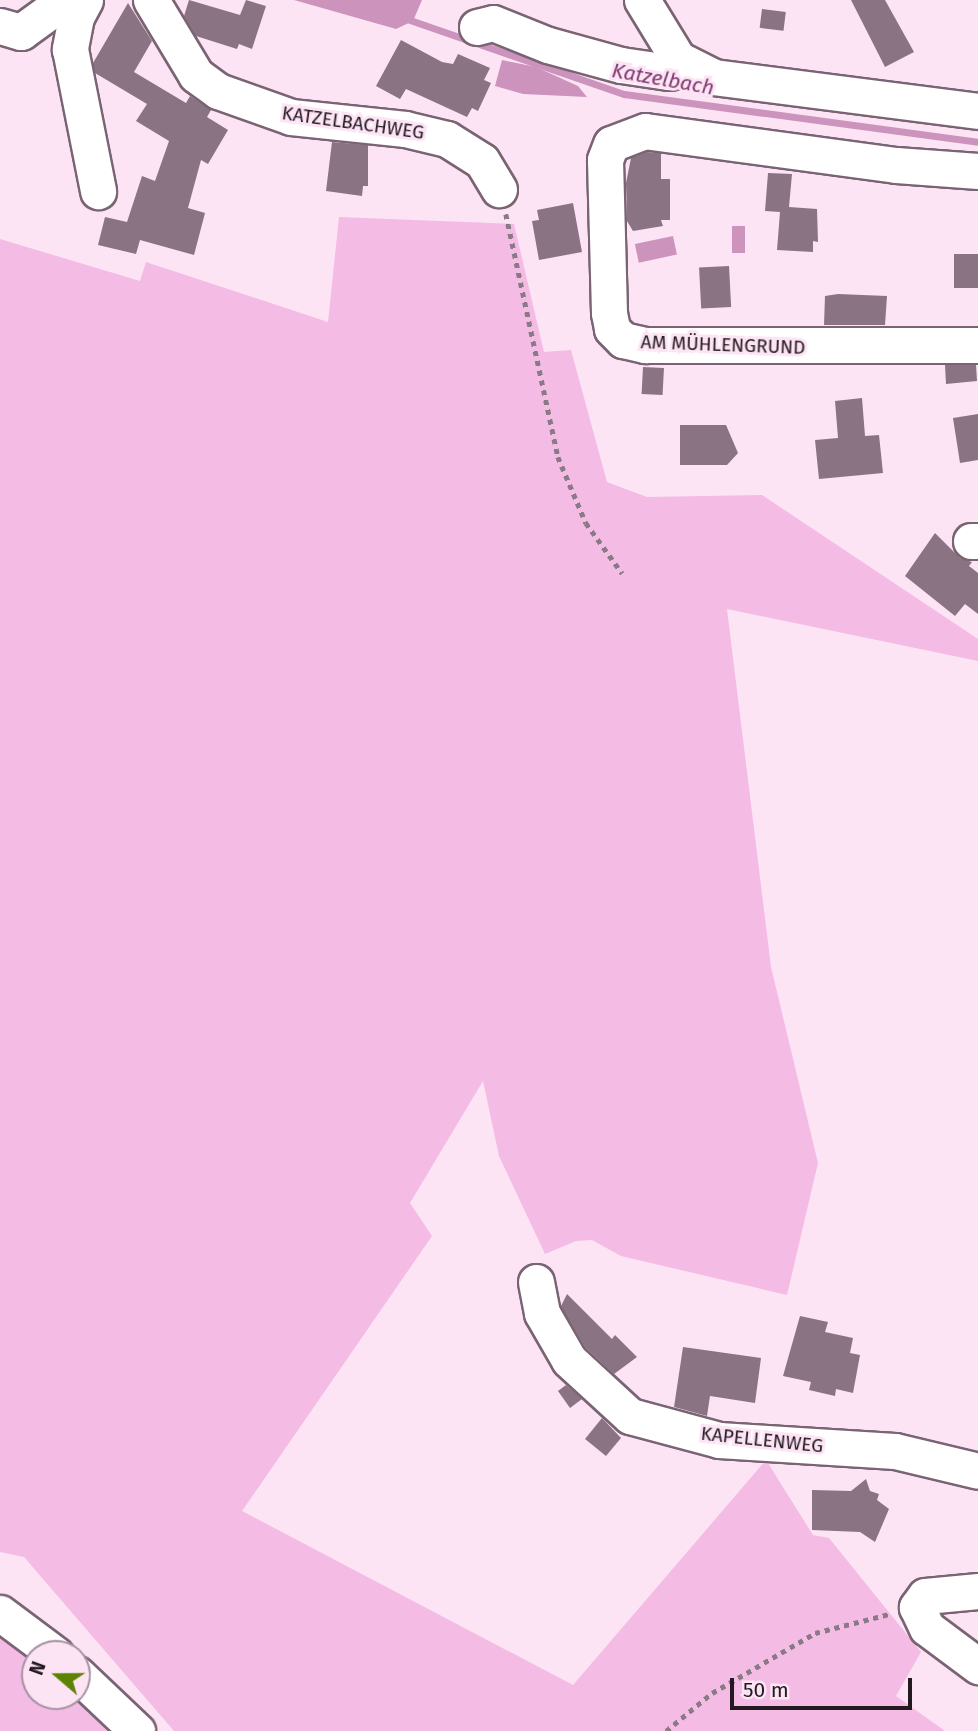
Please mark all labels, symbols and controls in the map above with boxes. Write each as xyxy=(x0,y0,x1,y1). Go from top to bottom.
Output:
water label: Katzelbach xyxy=(610,58,716,100)
street label: KATZELBACHWEG xyxy=(280,102,426,144)
street label: AM MÜHLENGRUND xyxy=(640,331,806,359)
street label: KAPELLENWEG xyxy=(700,1422,824,1458)
north arrow xyxy=(21,1640,91,1710)
text: N xyxy=(25,1658,51,1678)
scale bar xyxy=(733,1664,915,1708)
text: 50 m xyxy=(743,1677,789,1703)

